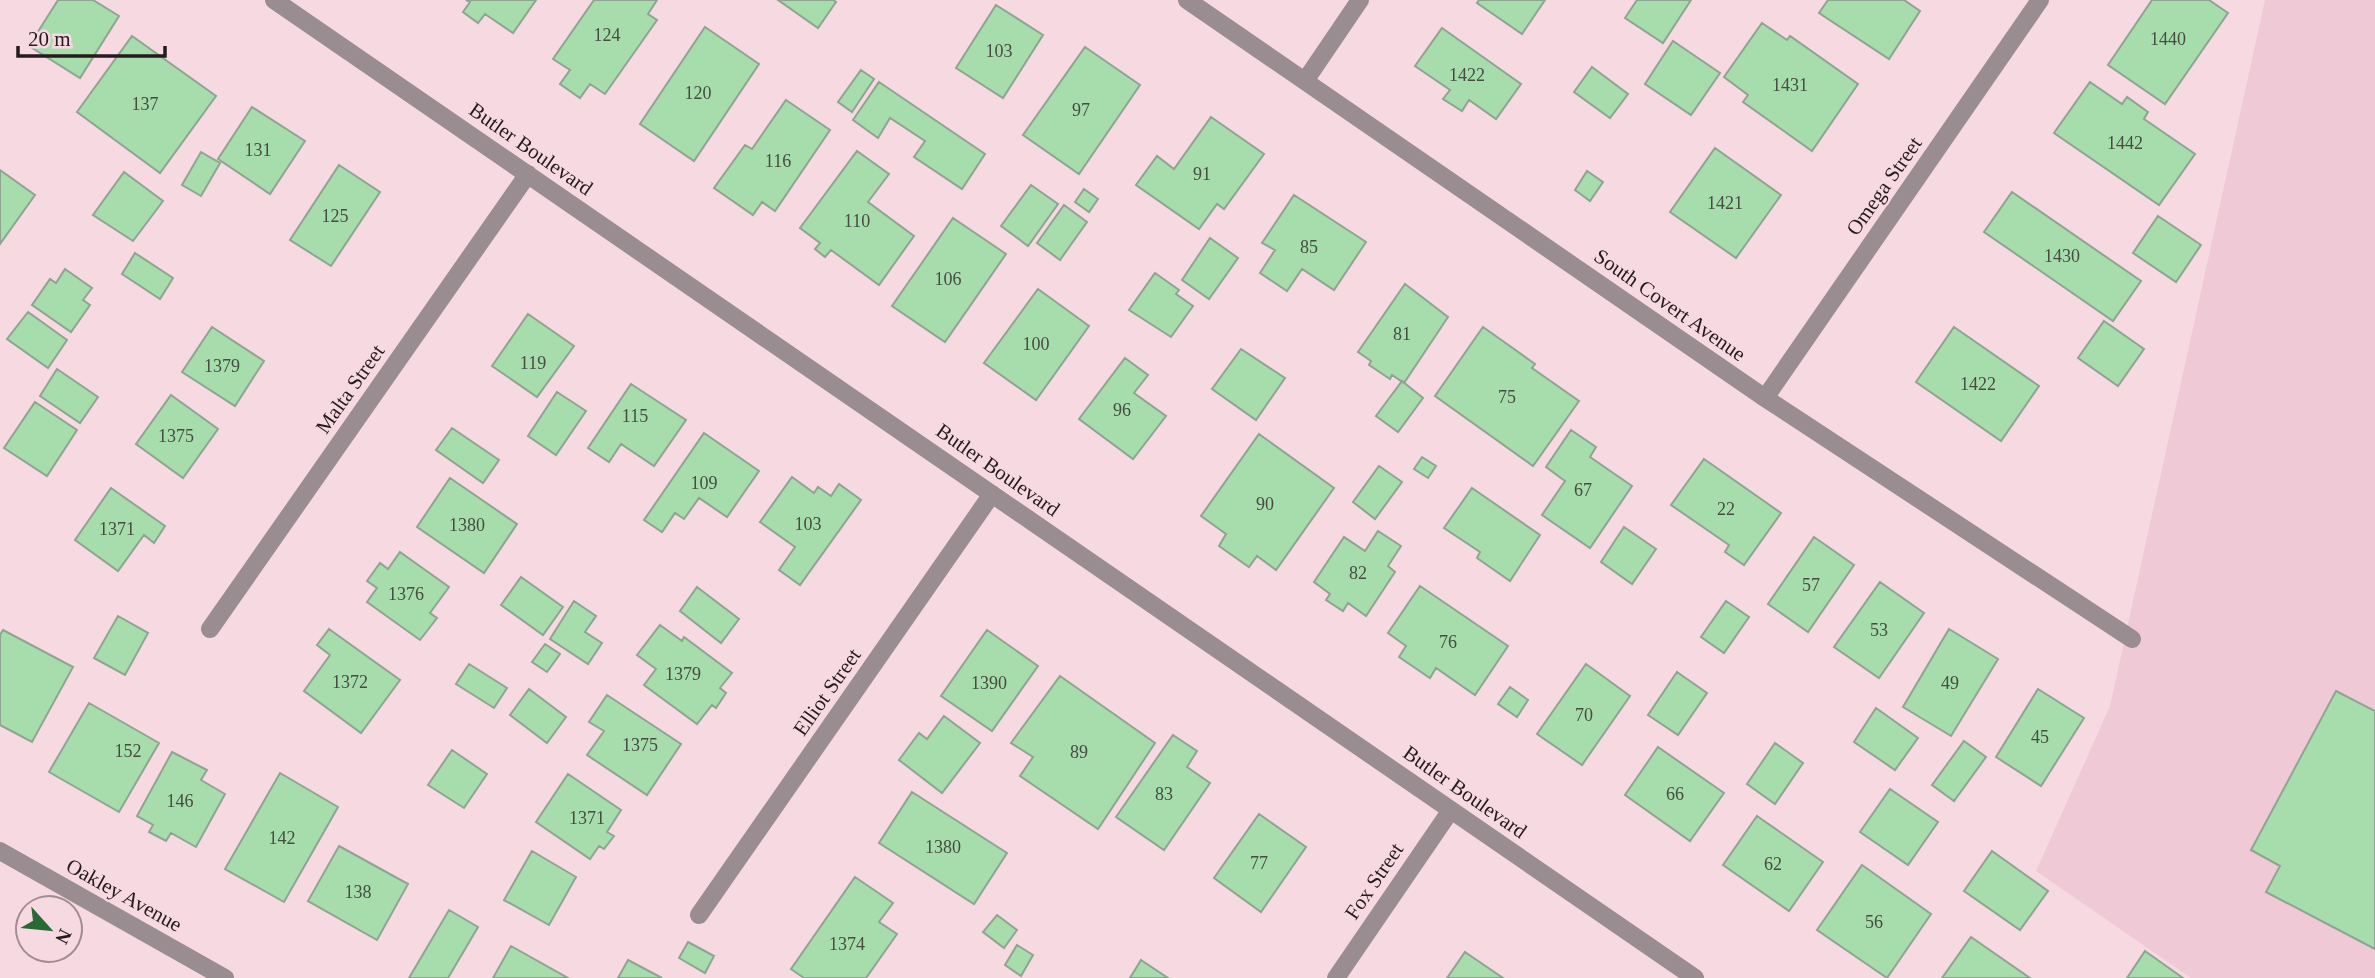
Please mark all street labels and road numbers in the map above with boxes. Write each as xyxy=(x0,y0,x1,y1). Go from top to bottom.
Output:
street label: Butler Boulevard xyxy=(465,98,598,201)
street label: Omega Street xyxy=(1841,132,1927,240)
street label: South Covert Avenue xyxy=(1590,244,1750,366)
street label: Malta Street xyxy=(311,340,390,438)
street label: Butler Boulevard xyxy=(932,419,1065,522)
street label: Elliot Street xyxy=(788,644,866,740)
street label: Butler Boulevard xyxy=(1399,741,1532,844)
street label: Fox Street xyxy=(1340,838,1408,924)
street label: Oakley Avenue xyxy=(62,853,186,937)

